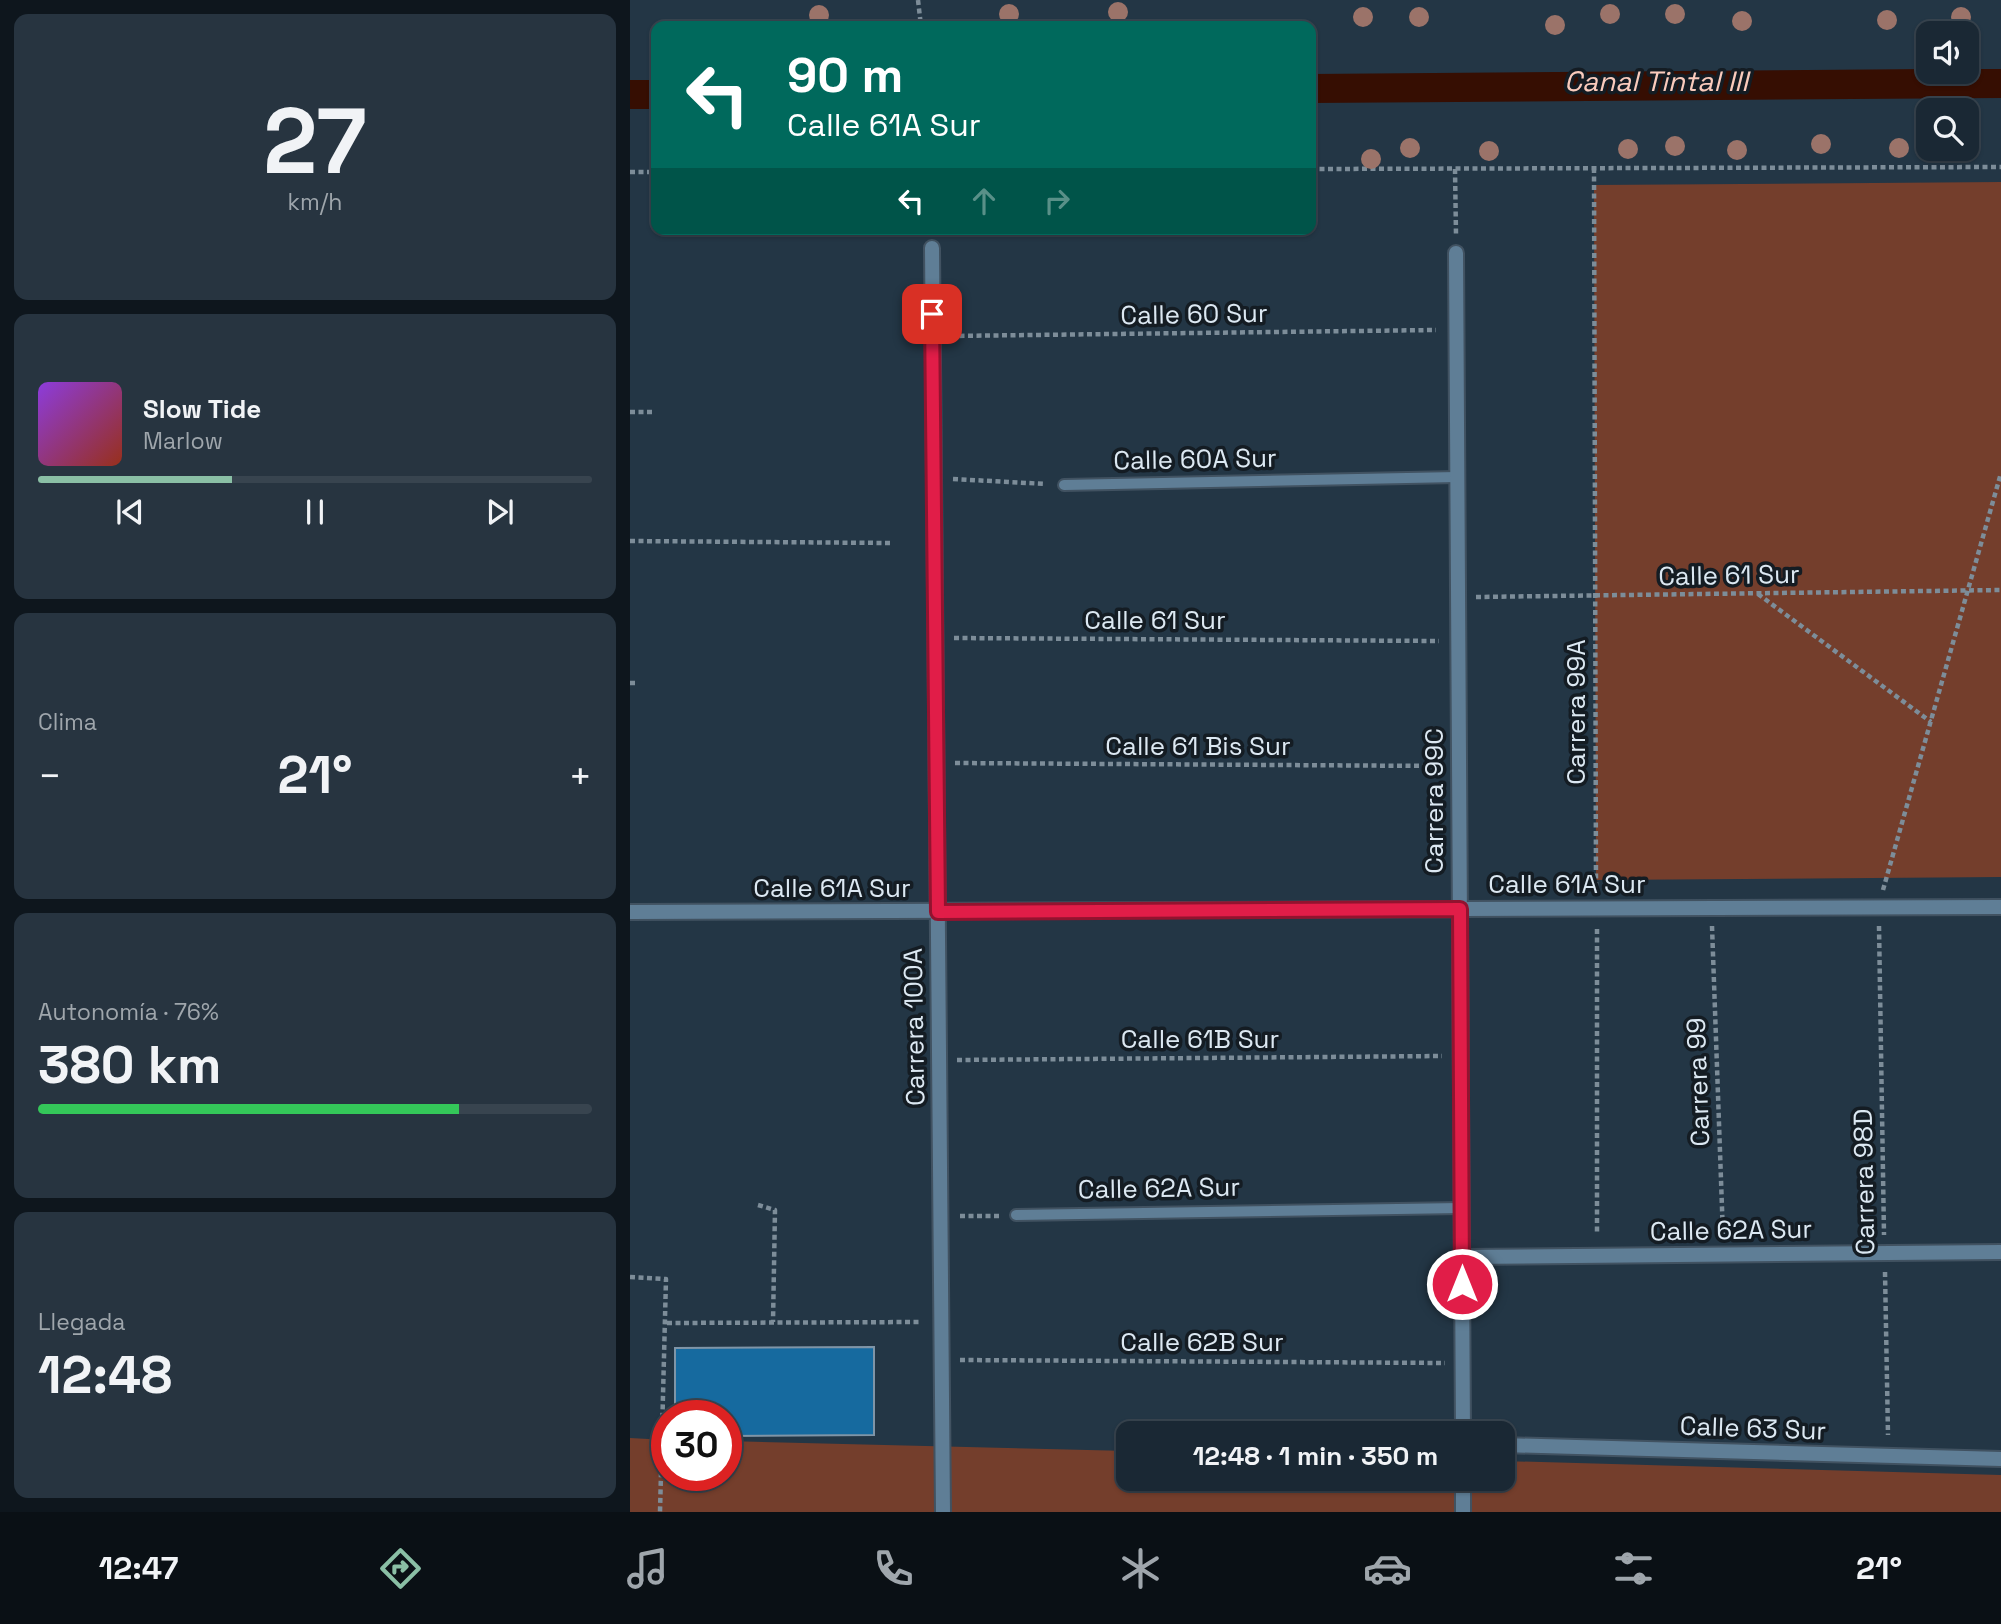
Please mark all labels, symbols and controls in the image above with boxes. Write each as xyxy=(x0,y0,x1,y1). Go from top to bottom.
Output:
map controls xyxy=(1916,21,1979,161)
button: sound xyxy=(1916,21,1979,84)
text: 90 m xyxy=(787,44,903,106)
icon: left xyxy=(672,49,763,140)
water label: Canal Tintal III xyxy=(1564,63,1751,99)
text: 27 xyxy=(263,83,367,200)
button: search xyxy=(1916,98,1979,161)
text: Calle 61A Sur xyxy=(787,105,981,145)
icon: left xyxy=(892,182,930,220)
icon: ahead xyxy=(965,182,1003,220)
icon: right xyxy=(1038,182,1076,220)
text: km/h xyxy=(288,187,342,217)
pin xyxy=(902,284,962,344)
icon: arrive xyxy=(913,295,951,333)
street label: Calle 60 Sur xyxy=(1120,296,1268,332)
text: Slow Tide xyxy=(143,392,261,426)
text: Marlow xyxy=(143,426,223,456)
street label: Calle 60A Sur xyxy=(1113,441,1277,477)
icon: previous xyxy=(111,493,149,531)
icon: pause xyxy=(296,493,334,531)
icon: next xyxy=(481,493,519,531)
street label: Calle 61 Sur xyxy=(1658,557,1800,593)
street label: Calle 61 Sur xyxy=(1084,603,1226,637)
street label: Carrera 99A xyxy=(1559,639,1593,785)
text: Clima xyxy=(38,707,97,737)
street label: Carrera 99C xyxy=(1417,728,1451,874)
street label: Calle 61 Bis Sur xyxy=(1105,729,1291,763)
text: 21° xyxy=(278,742,352,808)
text: − xyxy=(38,752,62,800)
text: + xyxy=(568,752,592,800)
street label: Calle 61A Sur xyxy=(1488,867,1646,901)
street label: Calle 61A Sur xyxy=(753,871,911,905)
street label: Carrera 100A xyxy=(896,948,932,1106)
text: Autonomía · 76% xyxy=(38,997,219,1027)
street label: Carrera 99 xyxy=(1679,1017,1717,1147)
street label: Calle 61B Sur xyxy=(1121,1022,1279,1056)
text: 380 km xyxy=(38,1032,221,1098)
street label: Carrera 98D xyxy=(1846,1108,1882,1256)
street label: Calle 62A Sur xyxy=(1078,1170,1240,1206)
street label: Calle 62A Sur xyxy=(1650,1212,1812,1248)
position arrow xyxy=(1425,1247,1499,1321)
text: Llegada xyxy=(38,1307,126,1337)
street label: Calle 62B Sur xyxy=(1120,1325,1284,1359)
text: 12:48 xyxy=(38,1342,172,1408)
speed limit sign: 30 xyxy=(651,1400,742,1491)
street label: Calle 63 Sur xyxy=(1679,1408,1827,1448)
text: 12:48 · 1 min · 350 m xyxy=(1193,1439,1438,1473)
icon: directions xyxy=(376,1544,425,1593)
icon: music xyxy=(623,1544,672,1593)
icon: phone xyxy=(869,1544,918,1593)
icon: climate xyxy=(1116,1544,1165,1593)
icon: car xyxy=(1363,1544,1412,1593)
icon: filters xyxy=(1609,1544,1658,1593)
text: 12:47 xyxy=(99,1548,179,1588)
text: 21° xyxy=(1856,1548,1902,1588)

